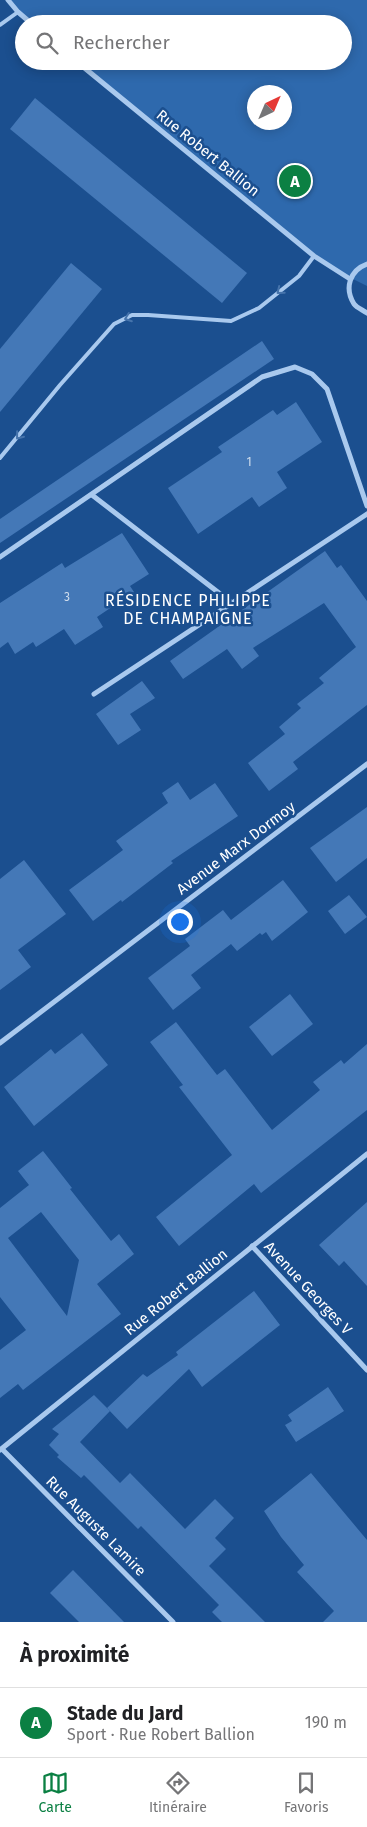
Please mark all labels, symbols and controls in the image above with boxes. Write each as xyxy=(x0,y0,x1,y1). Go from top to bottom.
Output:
search box xyxy=(15,15,352,70)
icon: search xyxy=(33,29,61,57)
text: Rechercher xyxy=(73,31,170,54)
north arrow xyxy=(247,85,292,130)
street label: Rue Robert Ballion xyxy=(153,106,263,200)
pin: A xyxy=(279,162,311,200)
one-way arrow xyxy=(277,285,286,294)
one-way arrow xyxy=(124,312,133,322)
one-way arrow xyxy=(15,430,24,439)
house number: 1 xyxy=(246,455,252,469)
house number: 3 xyxy=(64,590,70,604)
district label: RÉSIDENCE PHILIPPE DE CHAMPAIGNE xyxy=(105,590,271,628)
street label: Avenue Marx Dormoy xyxy=(173,797,299,898)
your location xyxy=(167,909,193,935)
street label: Avenue Georges V xyxy=(260,1238,356,1339)
street label: Rue Robert Ballion xyxy=(121,1245,231,1339)
street label: Rue Auguste Lamire xyxy=(42,1472,150,1580)
text: À proximité xyxy=(20,1642,129,1668)
text: Stade du Jard xyxy=(67,1702,183,1725)
text: A xyxy=(31,1713,41,1732)
text: 190 m xyxy=(305,1713,347,1732)
text: Sport · Rue Robert Ballion xyxy=(67,1725,255,1744)
tab: Carte xyxy=(39,1769,72,1816)
tab: Itinéraire xyxy=(149,1769,207,1816)
tab: Favoris xyxy=(284,1769,328,1816)

